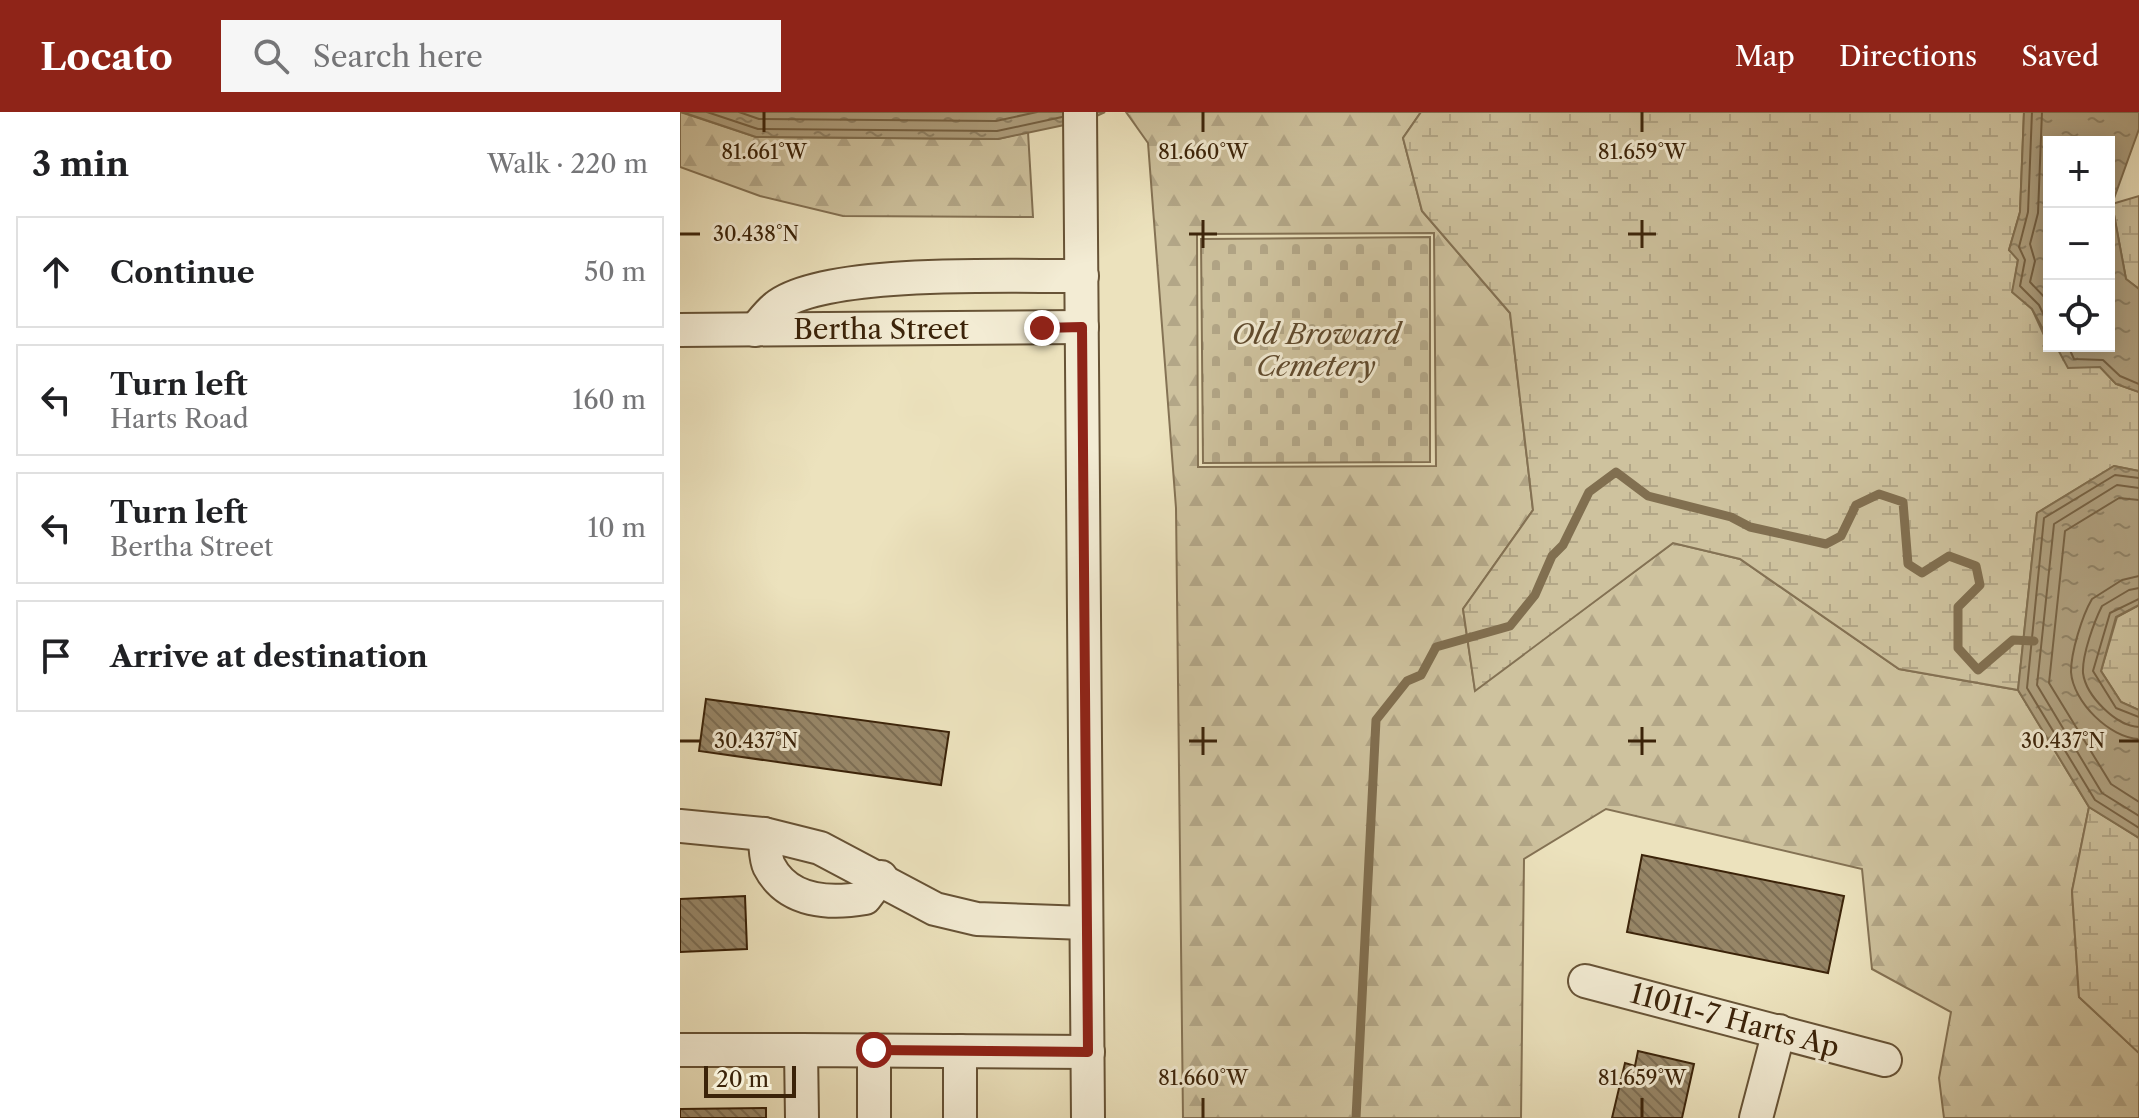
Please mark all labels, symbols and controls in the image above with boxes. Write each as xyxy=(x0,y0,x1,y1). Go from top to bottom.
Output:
search box xyxy=(221,20,781,92)
text: Locato xyxy=(40,33,173,80)
icon: search xyxy=(249,34,293,78)
text: Search here xyxy=(313,38,483,75)
text: Map xyxy=(1735,39,1795,73)
text: Directions xyxy=(1839,39,1977,73)
text: Saved xyxy=(2021,39,2099,73)
map controls xyxy=(2043,136,2115,352)
button: + xyxy=(2043,136,2115,208)
text: 81.661°W xyxy=(721,140,808,164)
text: 81.660°W xyxy=(1158,140,1249,164)
text: 81.659°W xyxy=(1598,140,1687,164)
text: 3 min xyxy=(32,143,129,185)
text: Walk · 220 m xyxy=(487,148,648,180)
button: − xyxy=(2043,208,2115,280)
text: 30.438°N xyxy=(713,222,799,246)
icon: ahead xyxy=(34,250,78,294)
text: Continue xyxy=(110,254,255,291)
text: 50 m xyxy=(584,256,646,288)
button: locate xyxy=(2043,280,2115,352)
route end xyxy=(1024,310,1060,346)
street label: Bertha Street xyxy=(793,312,969,346)
park label: Old Broward Cemetery xyxy=(1231,317,1404,383)
text: Turn left xyxy=(110,366,247,403)
icon: left xyxy=(34,378,78,422)
text: 160 m xyxy=(572,384,646,416)
text: Harts Road xyxy=(110,403,248,435)
text: Turn left xyxy=(110,494,247,531)
icon: left xyxy=(34,506,78,550)
text: 10 m xyxy=(587,512,646,544)
text: Bertha Street xyxy=(110,531,273,563)
icon: arrive xyxy=(34,634,78,678)
text: Arrive at destination xyxy=(110,638,428,675)
text: 30.437°N xyxy=(714,729,798,753)
text: 30.437°N xyxy=(2021,729,2105,753)
street label: 11011-7 Harts Ap xyxy=(1627,976,1843,1064)
route start xyxy=(856,1032,892,1068)
scale bar xyxy=(704,1062,796,1098)
text: 20 m xyxy=(716,1066,769,1093)
text: 81.660°W xyxy=(1158,1066,1249,1090)
text: 81.659°W xyxy=(1598,1066,1687,1090)

